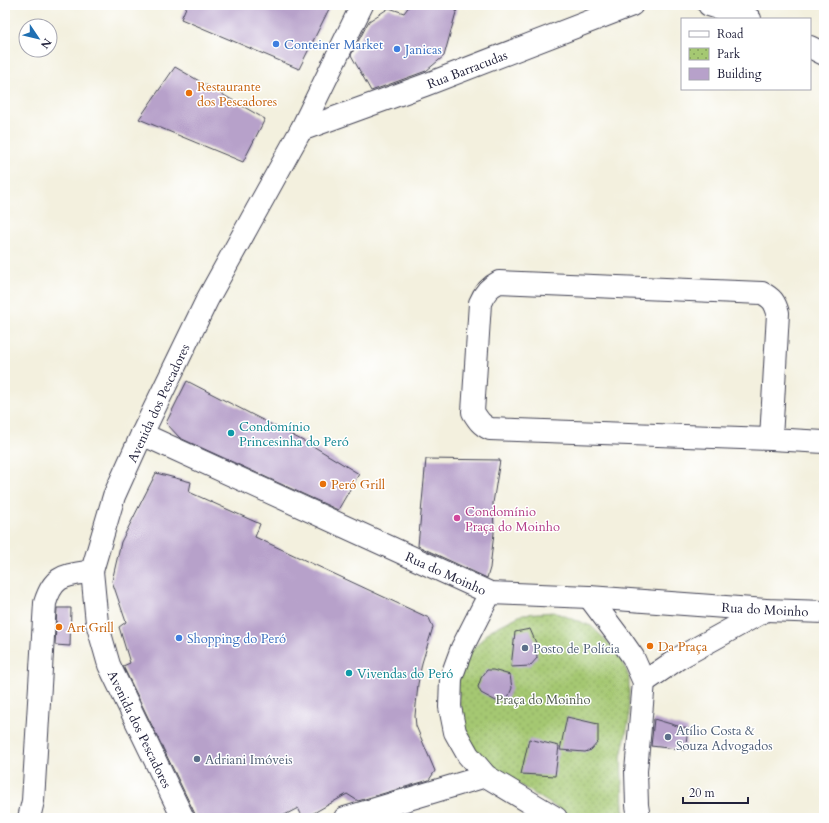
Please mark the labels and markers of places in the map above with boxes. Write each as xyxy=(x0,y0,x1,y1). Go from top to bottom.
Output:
place label: Conteiner Market xyxy=(284,36,383,54)
marker: Conteiner Market xyxy=(271,39,281,49)
place label: Janicas xyxy=(403,41,442,59)
marker: Janicas xyxy=(392,44,402,54)
place label: Restaurante dos Pescadores xyxy=(197,78,277,111)
marker: Restaurante dos Pescadores xyxy=(184,88,194,98)
place label: Condomínio Princesinha do Peró xyxy=(239,418,349,451)
marker: Condomínio Princesinha do Peró xyxy=(226,428,236,438)
place label: Peró Grill xyxy=(331,476,386,494)
marker: Peró Grill xyxy=(318,479,328,489)
place label: Condomínio Praça do Moinho xyxy=(465,503,560,536)
marker: Condomínio Praça do Moinho xyxy=(452,513,462,523)
place label: Art Grill xyxy=(67,619,115,637)
marker: Art Grill xyxy=(54,622,64,632)
place label: Shopping do Peró xyxy=(187,630,286,648)
marker: Shopping do Peró xyxy=(174,633,184,643)
place label: Da Praça xyxy=(658,638,708,656)
place label: Posto de Polícia xyxy=(533,640,620,658)
marker: Da Praça xyxy=(645,641,655,651)
marker: Posto de Polícia xyxy=(520,643,530,653)
place label: Vivendas do Peró xyxy=(357,665,453,683)
marker: Vivendas do Peró xyxy=(344,668,354,678)
place label: Atílio Costa & Souza Advogados xyxy=(676,722,773,755)
marker: Atílio Costa & Souza Advogados xyxy=(663,732,673,742)
place label: Adriani Imóveis xyxy=(205,751,293,769)
marker: Adriani Imóveis xyxy=(192,754,202,764)

